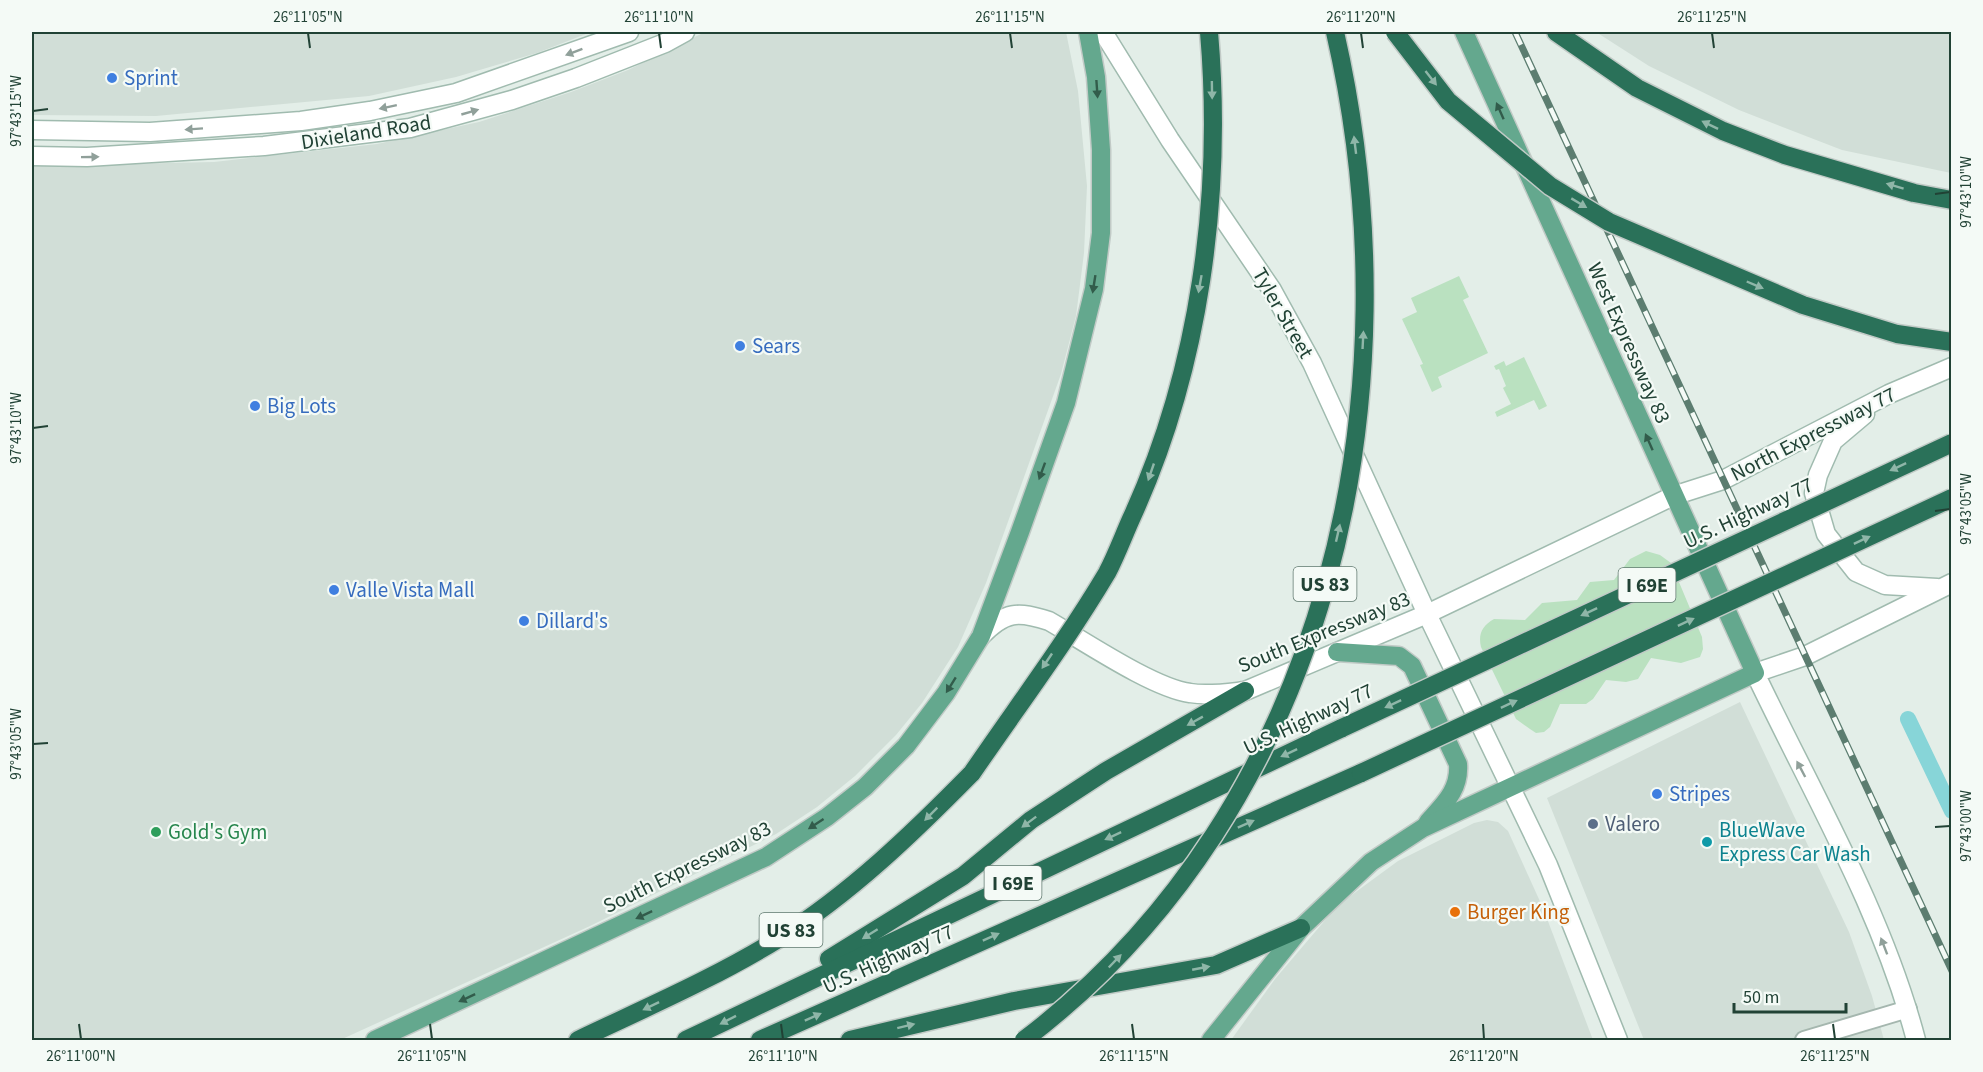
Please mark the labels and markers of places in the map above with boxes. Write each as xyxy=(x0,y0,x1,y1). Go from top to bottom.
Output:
place label: Sprint xyxy=(124,63,178,93)
marker: Sprint xyxy=(105,71,119,85)
place label: Sears xyxy=(752,331,800,361)
marker: Sears xyxy=(733,339,747,353)
place label: Big Lots xyxy=(267,391,336,421)
marker: Big Lots xyxy=(248,399,262,413)
place label: Valle Vista Mall xyxy=(346,575,475,605)
marker: Valle Vista Mall xyxy=(327,583,341,597)
place label: Dillard's xyxy=(536,606,608,636)
marker: Dillard's xyxy=(517,614,531,628)
place label: Stripes xyxy=(1669,779,1730,809)
marker: Stripes xyxy=(1650,787,1664,801)
place label: Valero xyxy=(1605,809,1660,839)
place label: BlueWave Express Car Wash xyxy=(1719,815,1871,869)
place label: Gold's Gym xyxy=(168,817,267,847)
marker: Valero xyxy=(1586,817,1600,831)
marker: Gold's Gym xyxy=(149,825,163,839)
marker: BlueWave Express Car Wash xyxy=(1700,835,1714,849)
place label: Burger King xyxy=(1467,897,1570,927)
marker: Burger King xyxy=(1448,905,1462,919)

